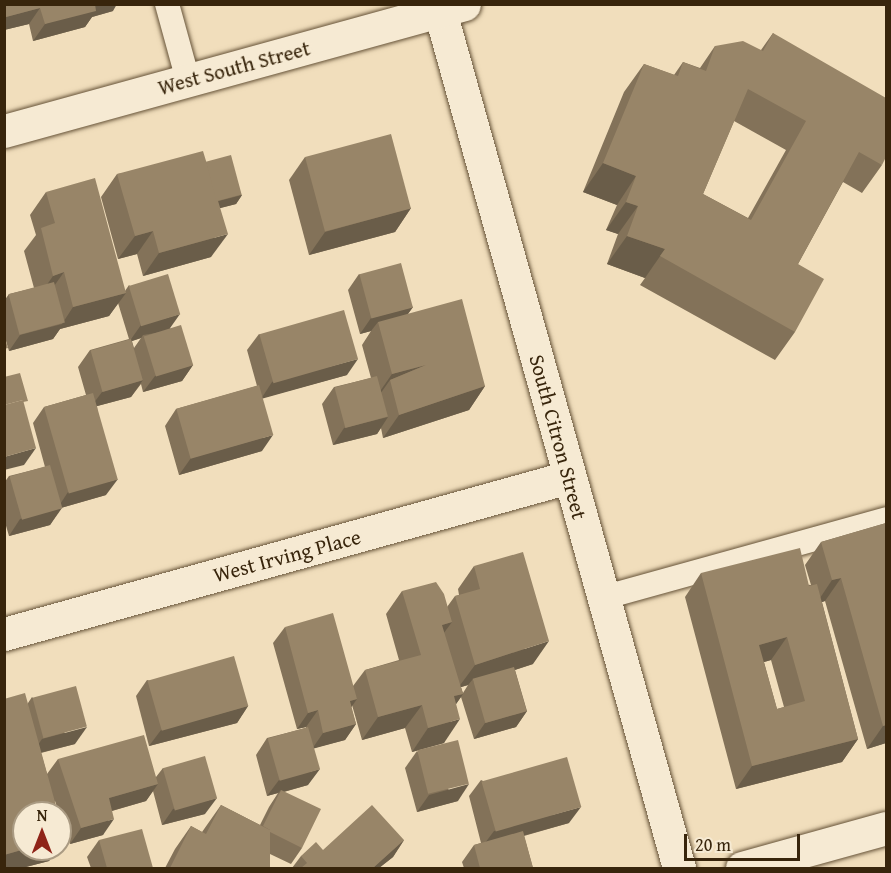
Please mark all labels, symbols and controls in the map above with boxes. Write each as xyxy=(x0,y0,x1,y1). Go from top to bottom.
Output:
street label: West South Street xyxy=(155,36,313,100)
street label: South Citron Street xyxy=(524,352,592,522)
street label: West Irving Place xyxy=(210,524,364,588)
north arrow xyxy=(12,801,72,861)
text: N xyxy=(37,803,47,827)
scale bar xyxy=(687,822,802,860)
text: 20 m xyxy=(695,831,731,858)

